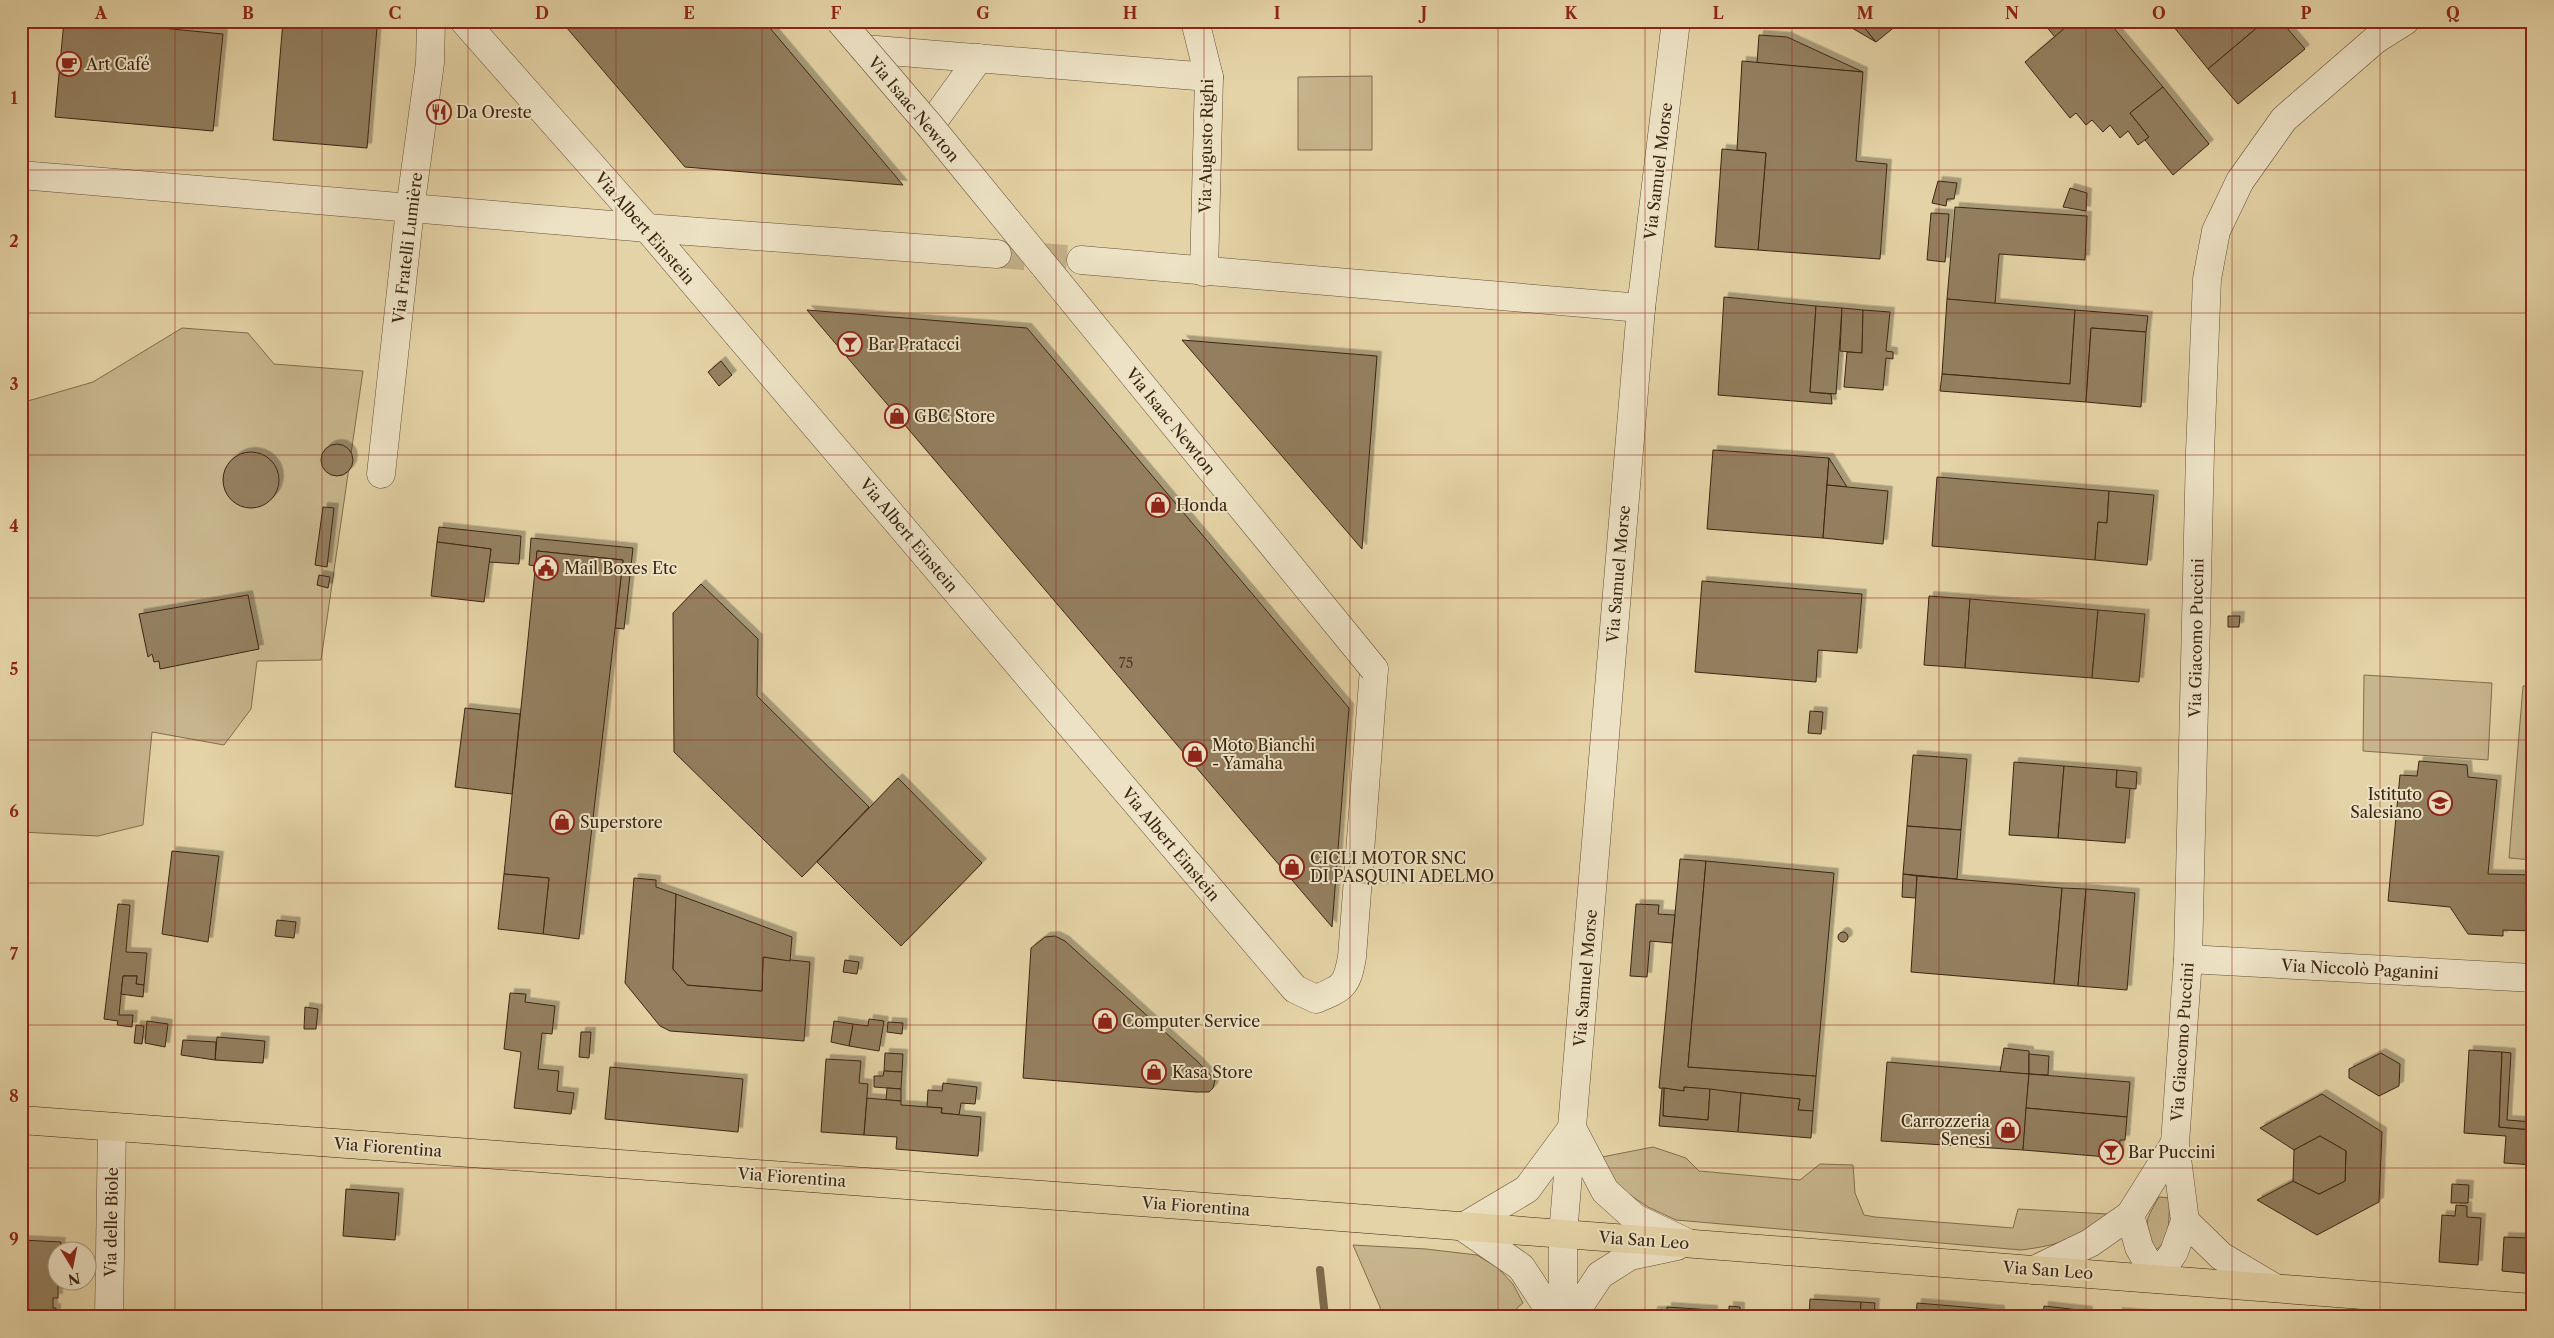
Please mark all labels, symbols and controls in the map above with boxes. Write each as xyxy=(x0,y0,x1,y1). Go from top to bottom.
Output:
text: A xyxy=(94,3,108,23)
text: B xyxy=(242,3,254,23)
text: C xyxy=(389,3,401,23)
text: D xyxy=(535,3,549,23)
text: E xyxy=(683,3,695,23)
text: F xyxy=(831,3,842,23)
text: G xyxy=(976,3,990,23)
text: H xyxy=(1123,3,1137,23)
text: I xyxy=(1274,3,1281,23)
text: J xyxy=(1418,3,1427,23)
text: K xyxy=(1565,3,1579,23)
text: L xyxy=(1712,3,1724,23)
text: M xyxy=(1857,3,1874,23)
text: N xyxy=(2005,3,2019,23)
text: O xyxy=(2152,3,2166,23)
text: P xyxy=(2301,3,2312,23)
text: Q xyxy=(2446,3,2460,23)
cafe icon: Art Café xyxy=(56,51,82,77)
street label: Via Isaac Newton xyxy=(863,51,964,166)
place label: Art Café xyxy=(85,54,150,74)
street label: Via Augusto Righi xyxy=(1195,78,1217,214)
text: 1 xyxy=(10,88,18,108)
restaurant icon: Da Oreste xyxy=(426,99,452,125)
street label: Via Samuel Morse xyxy=(1640,101,1676,242)
place label: Da Oreste xyxy=(456,102,532,122)
street label: Via Albert Einstein xyxy=(590,167,699,288)
street label: Via Fratelli Lumière xyxy=(388,171,426,326)
text: 2 xyxy=(9,231,19,251)
bar icon: Bar Pratacci xyxy=(837,331,863,357)
place label: Bar Pratacci xyxy=(868,334,960,354)
street label: Via Isaac Newton xyxy=(1121,363,1220,478)
text: 3 xyxy=(9,374,19,394)
shop icon: GBC Store xyxy=(884,403,910,429)
place label: GBC Store xyxy=(914,406,995,426)
street label: Via Albert Einstein xyxy=(855,473,962,596)
shop icon: Honda xyxy=(1145,492,1171,518)
place label: Honda xyxy=(1176,495,1228,515)
street label: Via Samuel Morse xyxy=(1602,504,1634,645)
text: 4 xyxy=(9,516,19,536)
public building icon: Mail Boxes Etc xyxy=(533,555,559,581)
place label: Mail Boxes Etc xyxy=(564,558,677,578)
street label: Via Giacomo Puccini xyxy=(2185,558,2207,719)
house number: 75 xyxy=(1119,654,1133,672)
text: 5 xyxy=(10,659,19,679)
place label: Moto Bianchi - Yamaha xyxy=(1212,735,1315,773)
shop icon: Moto Bianchi - Yamaha xyxy=(1182,741,1208,767)
street label: Via Albert Einstein xyxy=(1117,782,1224,905)
place label: Istituto Salesiano xyxy=(2350,784,2422,822)
school or university icon: Istituto Salesiano xyxy=(2427,790,2453,816)
text: 6 xyxy=(9,801,19,821)
shop icon: Superstore xyxy=(549,809,575,835)
place label: Superstore xyxy=(580,812,663,832)
place label: CICLI MOTOR SNC DI PASQUINI ADELMO xyxy=(1310,848,1494,886)
shop icon: CICLI MOTOR SNC DI PASQUINI ADELMO xyxy=(1279,854,1305,880)
street label: Via Samuel Morse xyxy=(1569,908,1601,1049)
text: 7 xyxy=(10,944,19,964)
street label: Via Niccolò Paganini xyxy=(2280,955,2439,983)
street label: Via Giacomo Puccini xyxy=(2166,962,2198,1123)
shop icon: Computer Service xyxy=(1092,1008,1118,1034)
place label: Computer Service xyxy=(1122,1011,1260,1031)
shop icon: Kasa Store xyxy=(1141,1059,1167,1085)
place label: Kasa Store xyxy=(1172,1062,1253,1082)
text: 8 xyxy=(9,1086,19,1106)
place label: Carrozzeria Senesi xyxy=(1901,1111,1991,1149)
shop icon: Carrozzeria Senesi xyxy=(1995,1117,2021,1143)
street label: Via Fiorentina xyxy=(332,1133,443,1161)
bar icon: Bar Puccini xyxy=(2098,1139,2124,1165)
place label: Bar Puccini xyxy=(2128,1142,2215,1162)
street label: Via Fiorentina xyxy=(736,1163,847,1191)
street label: Via delle Biole xyxy=(100,1167,122,1278)
street label: Via Fiorentina xyxy=(1140,1192,1251,1220)
street label: Via San Leo xyxy=(1597,1227,1690,1253)
text: 9 xyxy=(9,1229,19,1249)
north arrow xyxy=(48,1240,98,1290)
street label: Via San Leo xyxy=(2001,1257,2094,1283)
text: N xyxy=(67,1269,82,1289)

